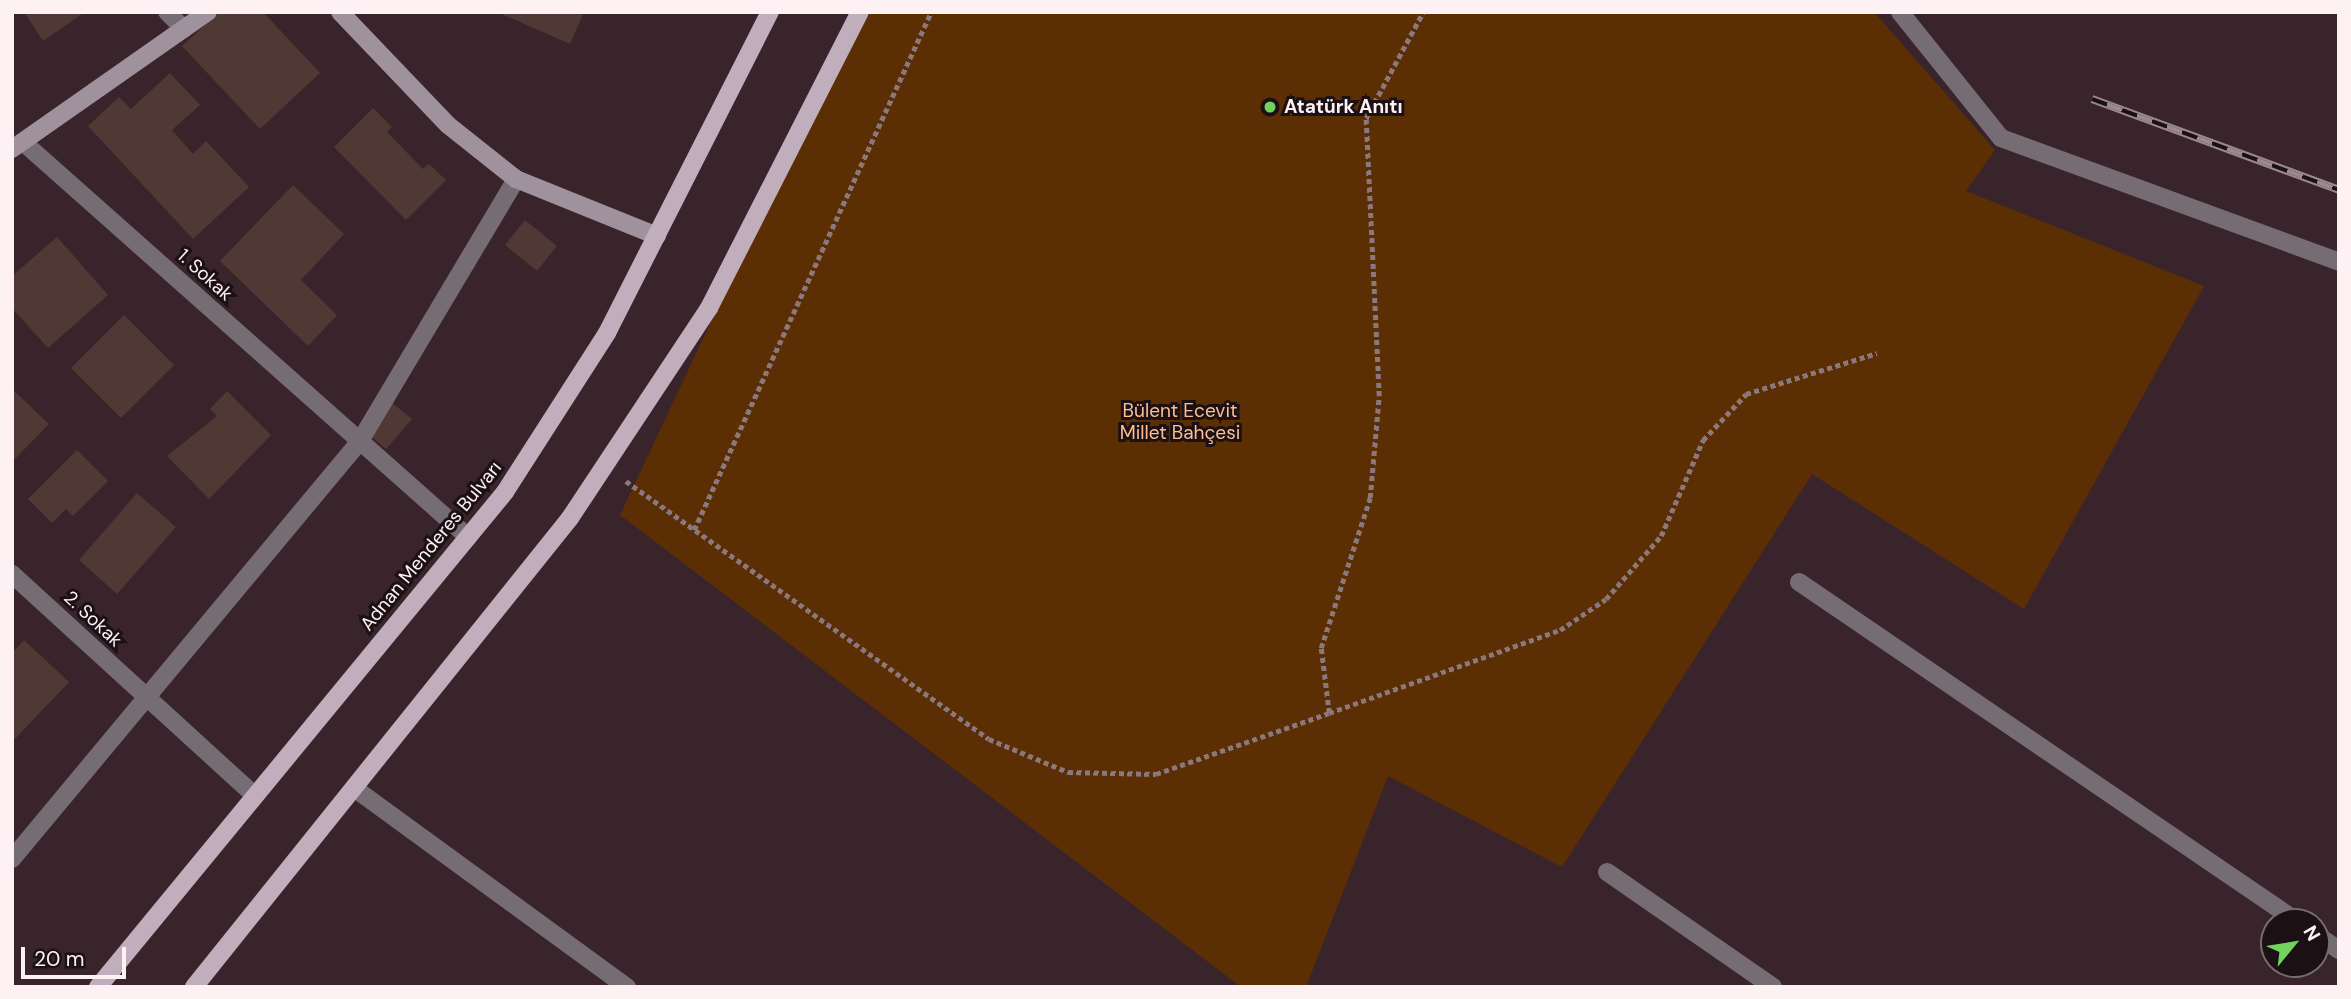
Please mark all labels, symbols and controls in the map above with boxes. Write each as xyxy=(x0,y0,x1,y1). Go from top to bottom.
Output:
place label: Atatürk Anıtı xyxy=(1284,96,1402,118)
marker: Atatürk Anıtı xyxy=(1262,99,1278,115)
street label: 1. Sokak xyxy=(173,244,237,306)
park label: Bülent Ecevit Millet Bahçesi xyxy=(1120,400,1240,444)
street label: Adnan Menderes Bulvarı xyxy=(356,457,506,635)
street label: 2. Sokak xyxy=(59,586,127,652)
north arrow xyxy=(2260,908,2330,978)
text: N xyxy=(2298,921,2326,945)
scale bar xyxy=(24,932,130,976)
text: 20 m xyxy=(34,945,85,973)

